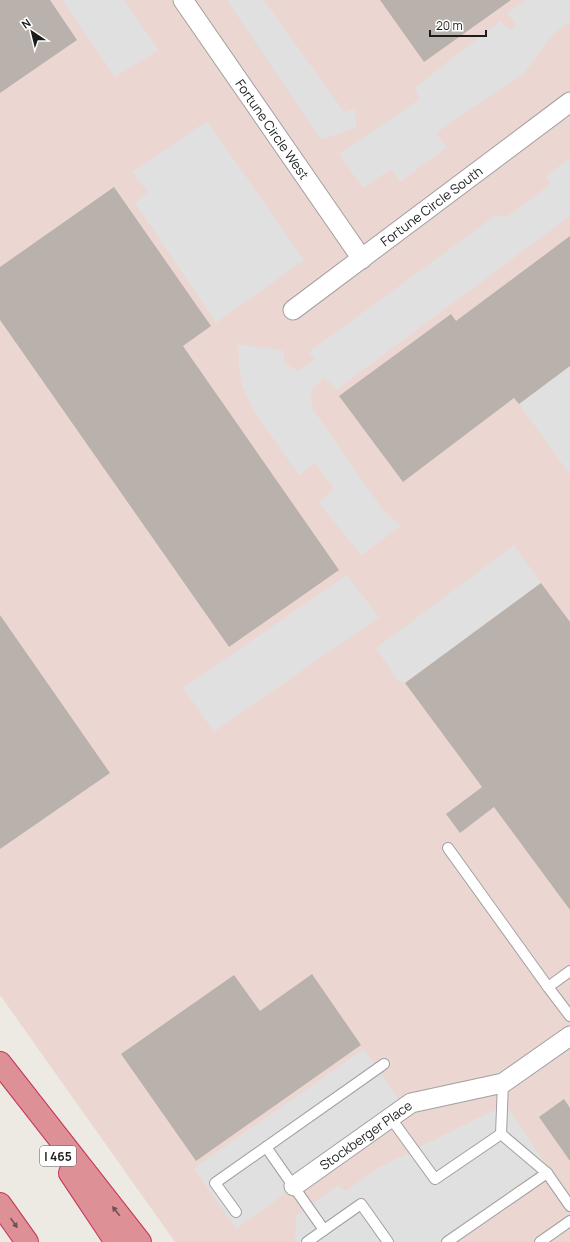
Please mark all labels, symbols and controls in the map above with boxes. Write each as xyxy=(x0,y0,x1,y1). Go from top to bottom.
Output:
north arrow xyxy=(12,12,52,52)
scale bar xyxy=(430,12,486,38)
text: N xyxy=(18,15,34,32)
text: 20 m xyxy=(436,17,463,34)
street label: Fortune Circle West xyxy=(231,76,313,183)
street label: Fortune Circle South xyxy=(377,162,486,250)
street label: Stockberger Place xyxy=(316,1096,416,1174)
road number: I 465 xyxy=(40,1146,76,1166)
one-way arrow xyxy=(112,1206,120,1217)
one-way arrow xyxy=(10,1217,18,1228)

